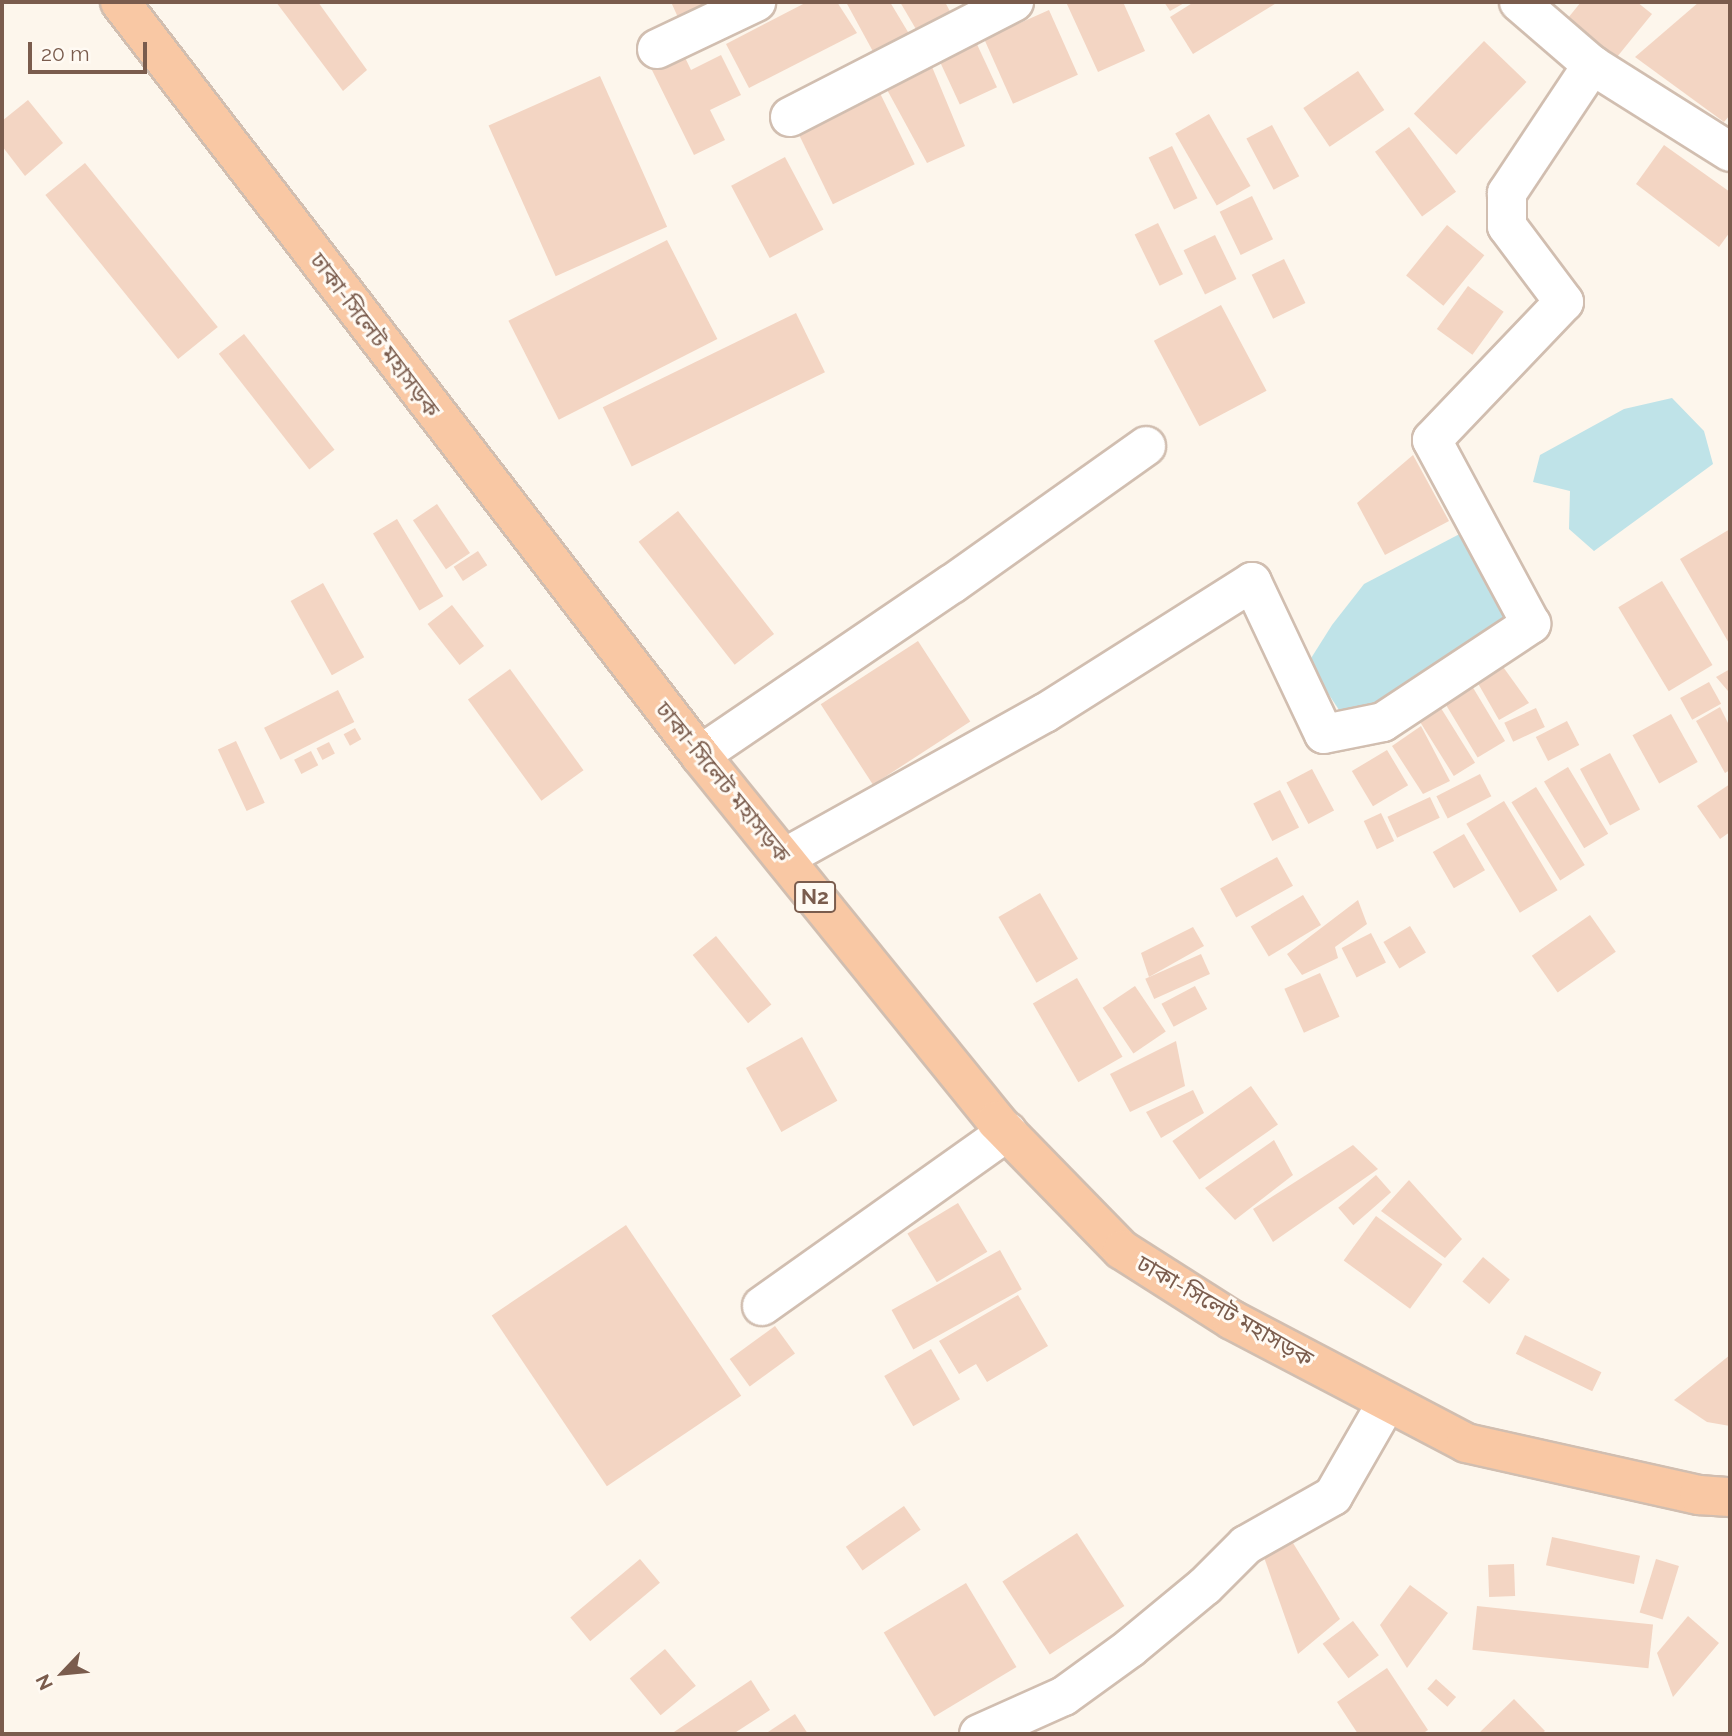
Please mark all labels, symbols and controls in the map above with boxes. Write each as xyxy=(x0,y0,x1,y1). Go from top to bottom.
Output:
scale bar xyxy=(32,28,150,72)
text: 20 m xyxy=(41,41,89,66)
street label: ঢাকা-সিলেট মহাসড়ক xyxy=(304,247,446,423)
street label: ঢাকা-সিলেট মহাসড়ক xyxy=(650,696,796,868)
road number: N2 xyxy=(794,880,836,914)
street label: ঢাকা-সিলেট মহাসড়ক xyxy=(1132,1249,1318,1373)
north arrow xyxy=(28,1638,98,1708)
text: N xyxy=(31,1671,57,1694)

